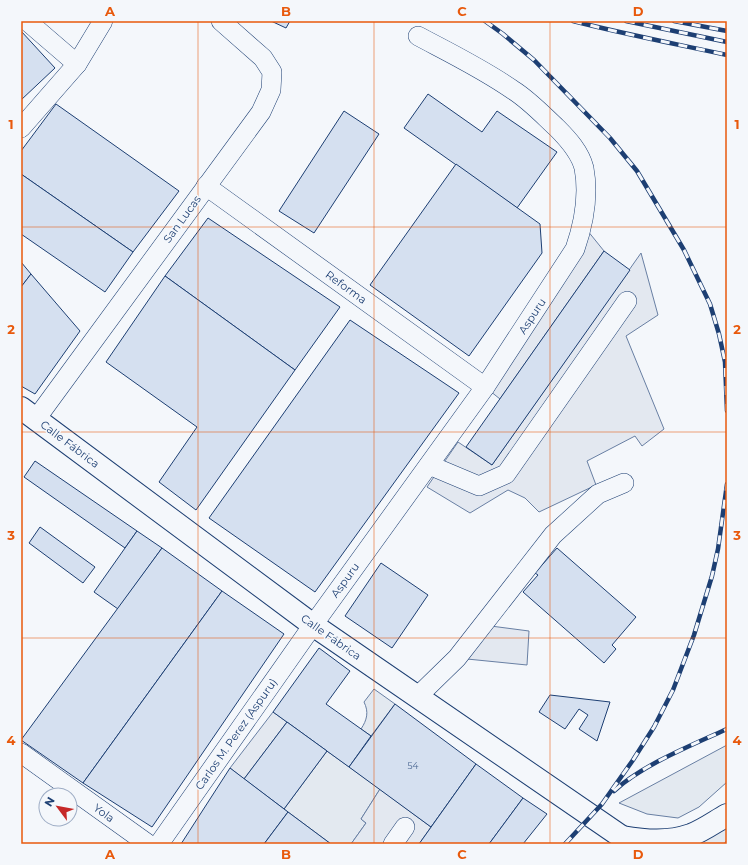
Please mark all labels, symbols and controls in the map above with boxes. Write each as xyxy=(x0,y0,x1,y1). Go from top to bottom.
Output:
text: A xyxy=(104,3,116,19)
text: B xyxy=(281,3,291,19)
text: C xyxy=(457,3,467,19)
text: D xyxy=(633,3,644,19)
text: 1 xyxy=(8,116,14,132)
text: 1 xyxy=(734,116,740,132)
street label: San Lucas xyxy=(160,192,204,246)
street label: Reforma xyxy=(323,267,369,307)
street label: Aspuru xyxy=(515,295,549,337)
text: 2 xyxy=(7,321,15,337)
text: 2 xyxy=(733,321,741,337)
street label: Calle Fábrica xyxy=(38,417,102,471)
text: 3 xyxy=(6,527,15,543)
text: 3 xyxy=(732,527,741,543)
street label: Aspuru xyxy=(328,560,362,600)
street label: Calle Fábrica xyxy=(298,611,364,663)
street label: Carlos M. Perez (Aspuru) xyxy=(192,675,280,793)
text: 4 xyxy=(7,732,16,748)
text: 4 xyxy=(733,732,742,748)
house number: 54 xyxy=(407,760,419,771)
north arrow xyxy=(38,787,78,827)
text: N xyxy=(41,794,58,809)
street label: Yola xyxy=(91,801,117,825)
text: A xyxy=(104,846,116,862)
text: B xyxy=(281,846,291,862)
text: C xyxy=(457,846,467,862)
text: D xyxy=(633,846,644,862)

